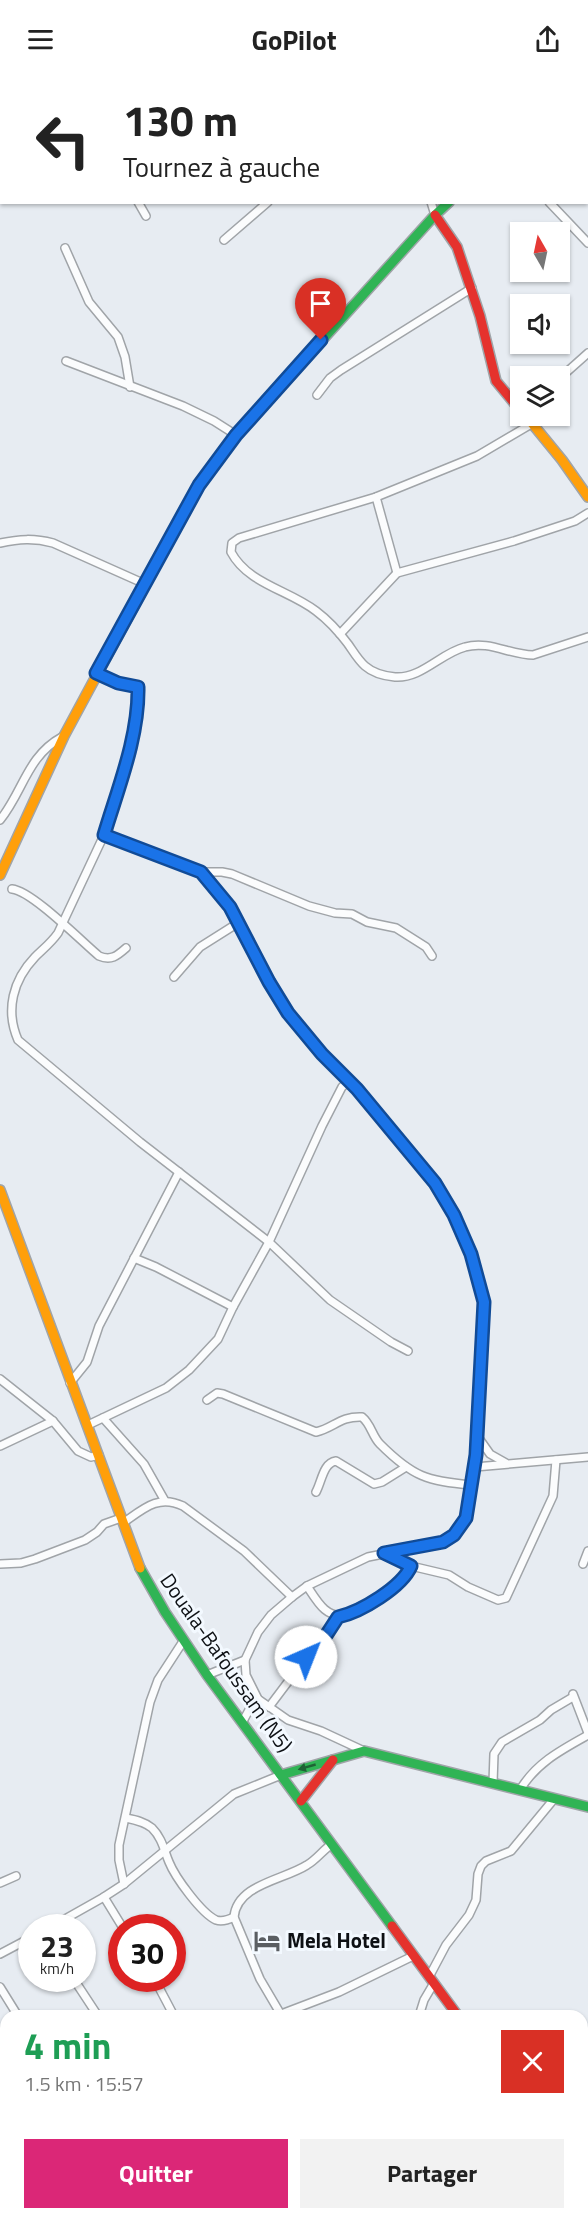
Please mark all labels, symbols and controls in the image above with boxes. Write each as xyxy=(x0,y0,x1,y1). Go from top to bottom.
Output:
text: GoPilot xyxy=(251,19,337,60)
icon: menu xyxy=(24,23,57,56)
icon: share xyxy=(531,23,564,56)
text: 130 m xyxy=(123,88,238,152)
icon: left xyxy=(24,102,102,180)
text: Tournez à gauche xyxy=(123,146,320,187)
north arrow xyxy=(510,222,570,282)
map controls xyxy=(510,222,570,426)
pin xyxy=(295,278,346,340)
icon: arrive xyxy=(304,287,337,320)
button: sound xyxy=(510,294,570,354)
button: layers xyxy=(510,366,570,426)
street label: Douala-Bafoussam (N5) xyxy=(153,1566,301,1759)
position arrow xyxy=(274,1625,338,1689)
one-way arrow xyxy=(298,1763,316,1772)
speed limit sign: 30 xyxy=(108,1914,186,1992)
text: 23 xyxy=(40,1923,74,1969)
place label: Mela Hotel xyxy=(287,1924,386,1956)
hotel icon: Mela Hotel xyxy=(252,1926,282,1956)
text: km/h xyxy=(40,1957,74,1980)
text: 4 min xyxy=(24,2018,111,2073)
button: close xyxy=(501,2030,564,2093)
text: 1.5 km · 15:57 xyxy=(24,2068,144,2099)
button: Quitter xyxy=(24,2139,288,2208)
button: Partager xyxy=(300,2139,564,2208)

